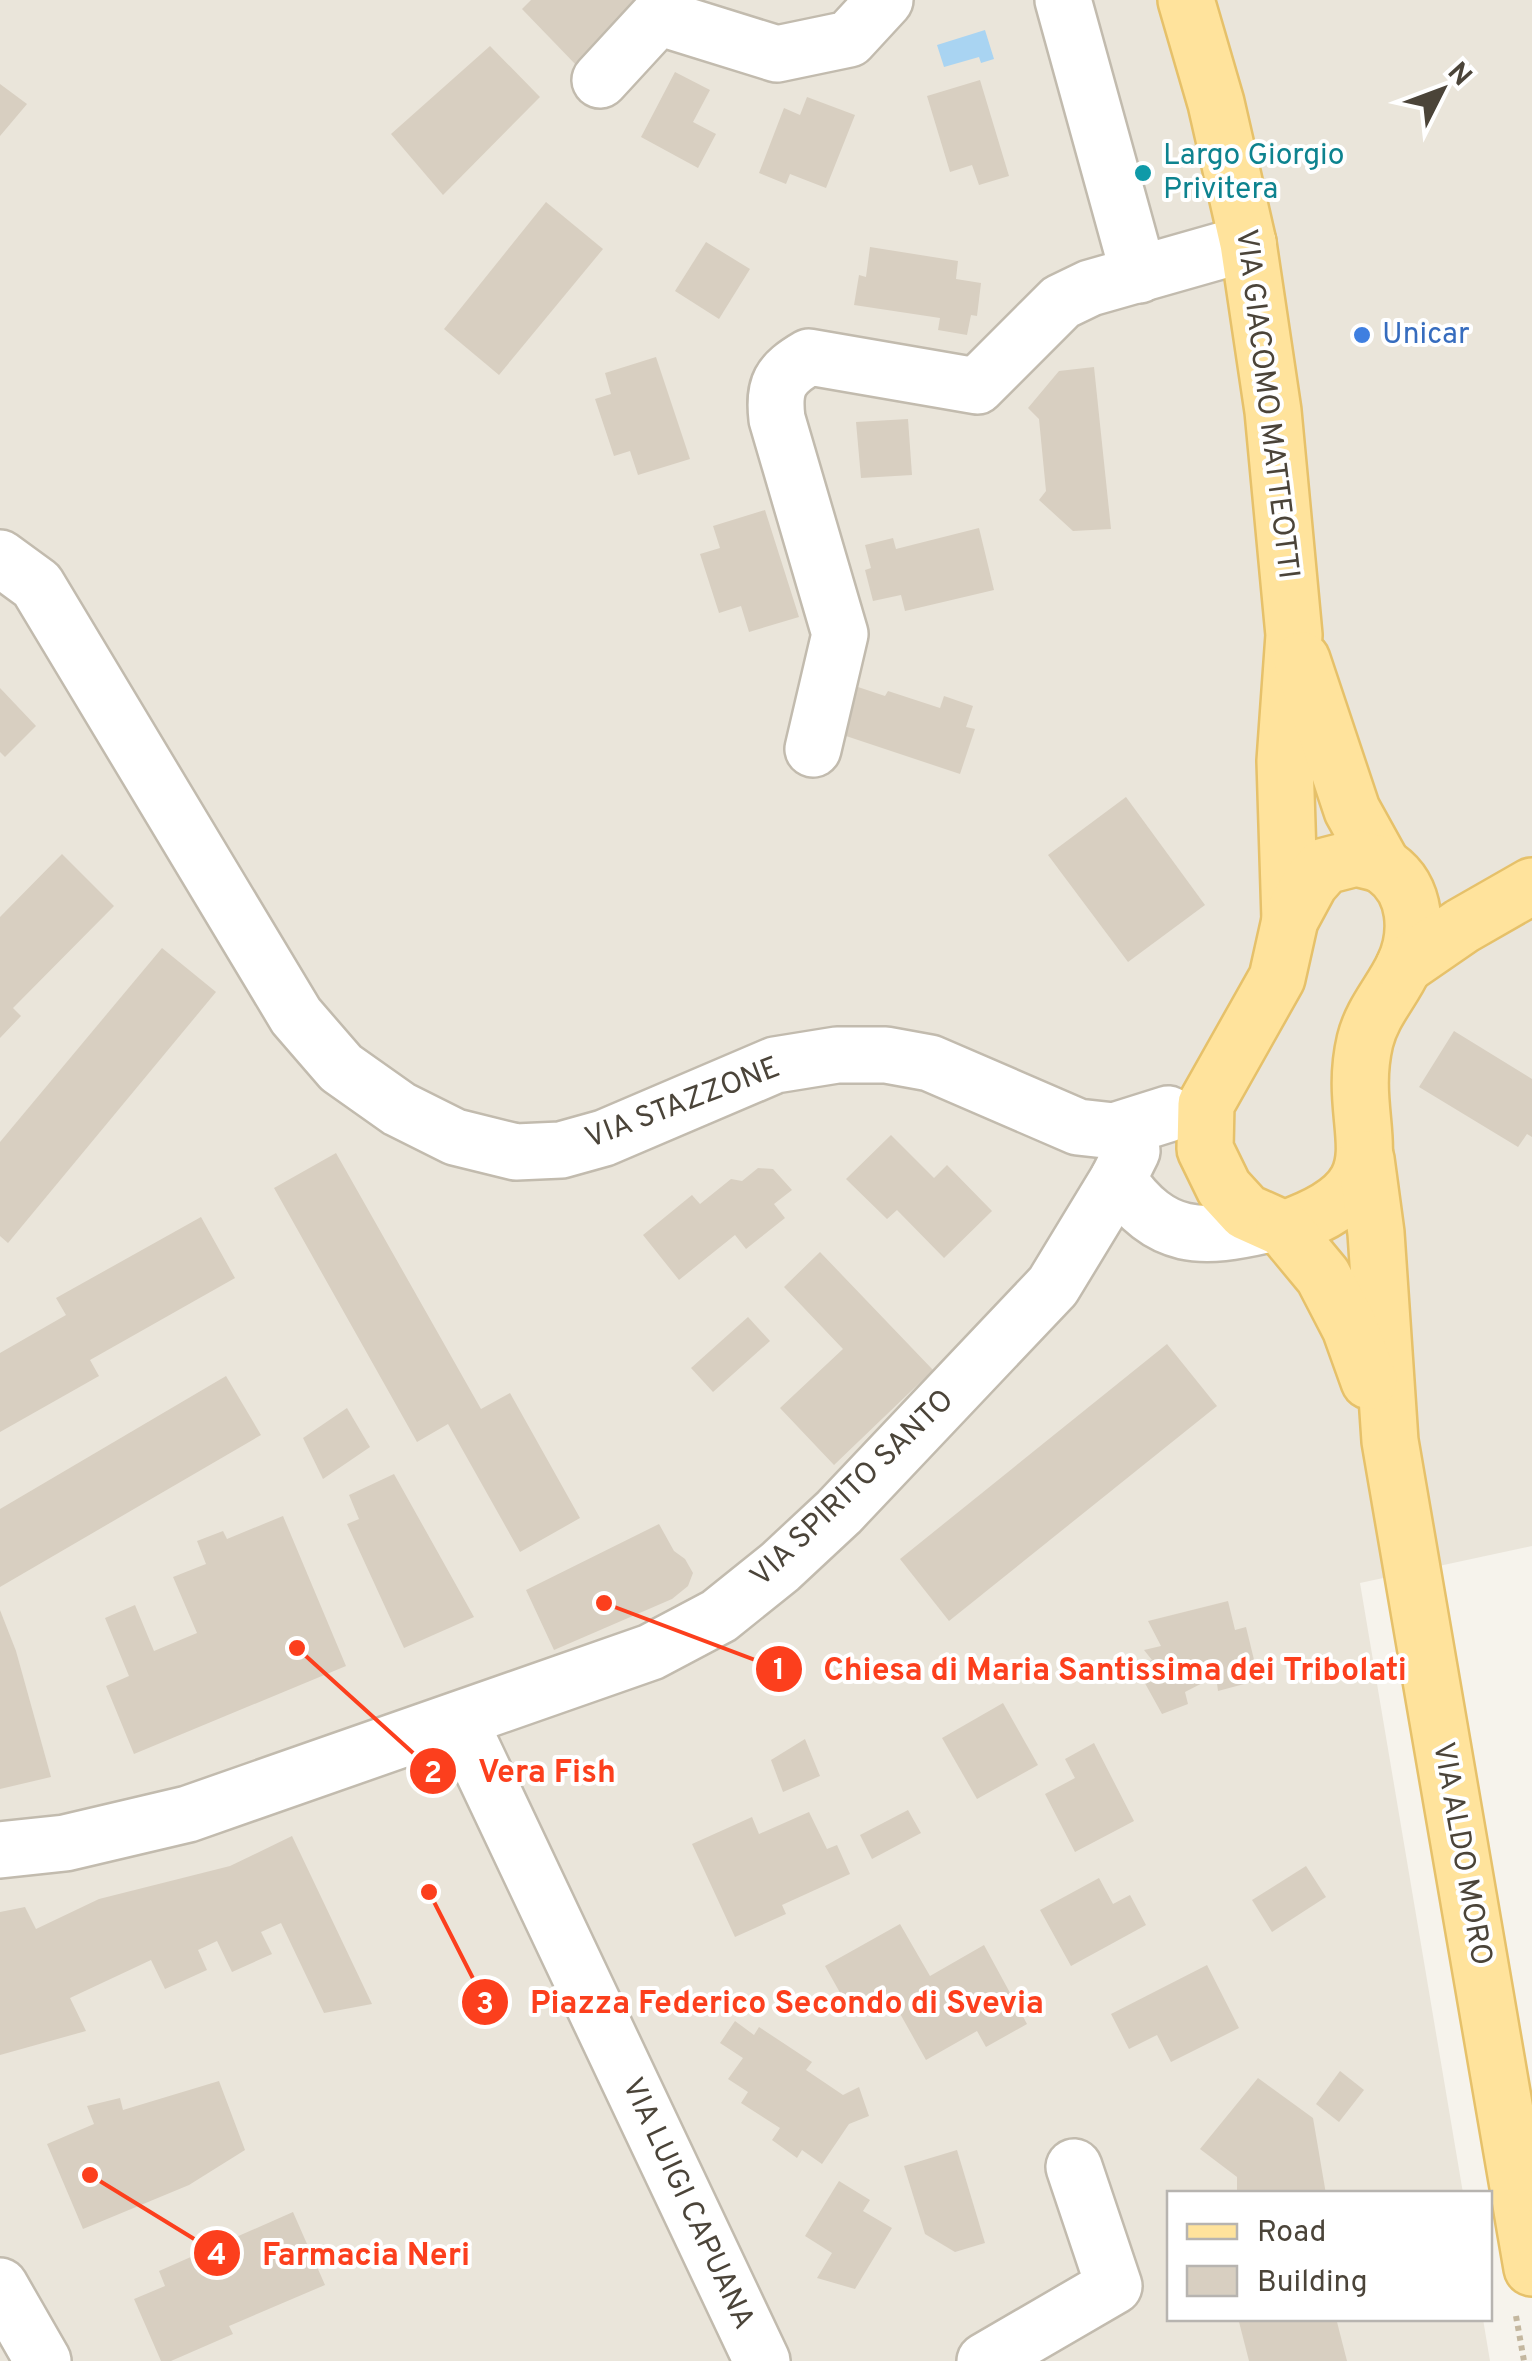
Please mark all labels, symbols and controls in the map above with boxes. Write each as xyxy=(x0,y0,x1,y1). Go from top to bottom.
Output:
north arrow xyxy=(1392,40,1492,140)
text: N xyxy=(1438,56,1478,95)
place label: Largo Giorgio Privitera xyxy=(1163,138,1344,209)
marker: Largo Giorgio Privitera xyxy=(1132,162,1154,184)
street label: VIA GIACOMO MATTEOTTI xyxy=(1226,227,1306,581)
place label: Unicar xyxy=(1382,317,1470,354)
marker: Unicar xyxy=(1351,324,1373,346)
street label: VIA STAZZONE xyxy=(581,1050,785,1158)
street label: VIA SPIRITO SANTO xyxy=(744,1383,962,1595)
callout: Chiesa di Maria Santissima dei Tribolati xyxy=(754,1638,1427,1700)
text: Chiesa di Maria Santissima dei Tribolati xyxy=(823,1652,1407,1692)
text: 1 xyxy=(773,1653,785,1690)
street label: VIA ALDO MORO xyxy=(1423,1739,1499,1969)
callout: Vera Fish xyxy=(408,1740,636,1802)
text: Vera Fish xyxy=(478,1754,616,1794)
text: 2 xyxy=(424,1756,442,1793)
callout: Piazza Federico Secondo di Svevia xyxy=(460,1971,1063,2033)
text: Piazza Federico Secondo di Svevia xyxy=(530,1985,1044,2025)
text: 3 xyxy=(476,1987,494,2024)
street label: VIA LUIGI CAPUANA xyxy=(613,2072,761,2336)
legend xyxy=(1167,2191,1492,2321)
text: Road xyxy=(1257,2215,1326,2252)
callout: Farmacia Neri xyxy=(192,2222,489,2284)
text: Farmacia Neri xyxy=(262,2237,470,2277)
text: 4 xyxy=(207,2238,227,2275)
text: Building xyxy=(1257,2265,1368,2302)

